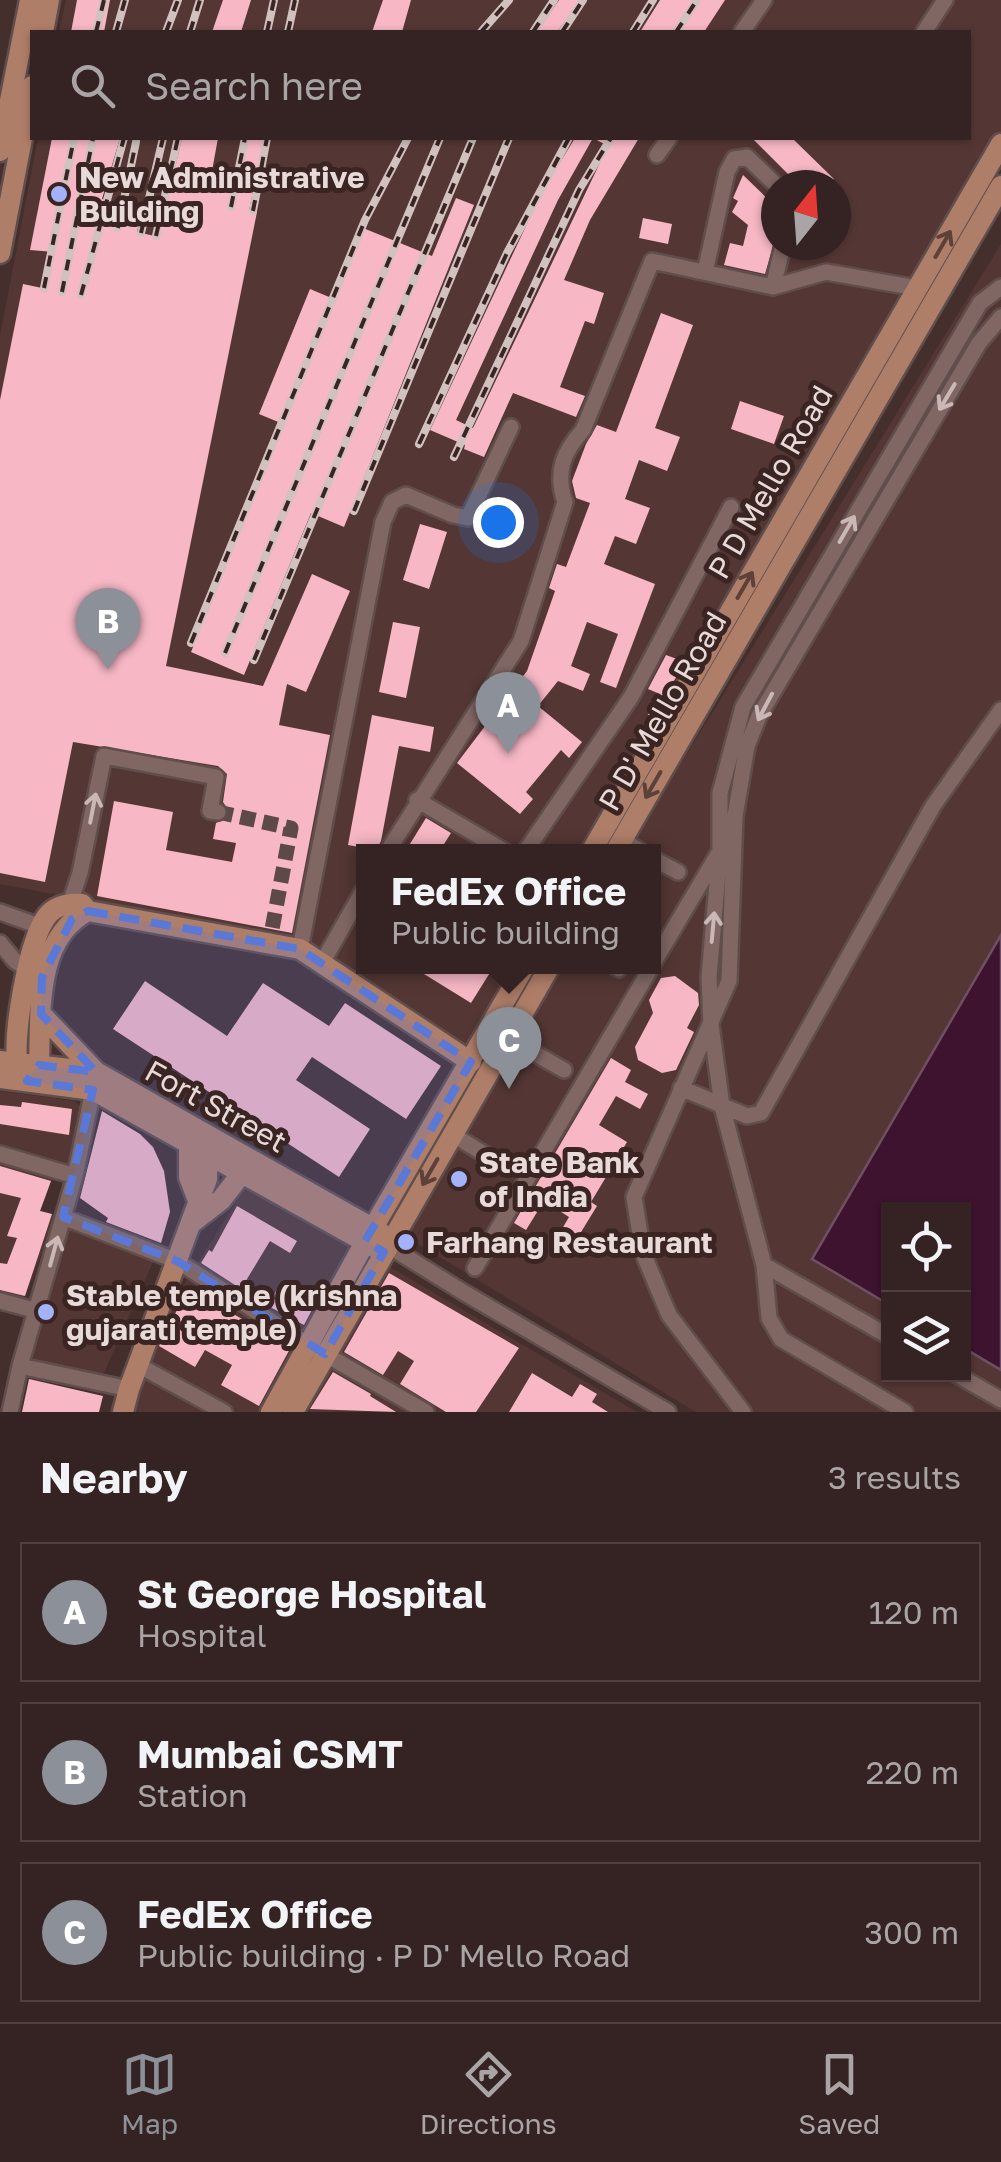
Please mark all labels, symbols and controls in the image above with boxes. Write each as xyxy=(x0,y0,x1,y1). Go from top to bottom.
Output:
search box xyxy=(30,30,971,140)
icon: search xyxy=(65,58,120,113)
text: Search here xyxy=(145,63,363,108)
place label: New Administrative Building xyxy=(79,159,365,229)
north arrow xyxy=(761,170,851,260)
marker: New Administrative Building xyxy=(48,183,70,205)
one-way arrow xyxy=(933,230,953,259)
street label: P D Mello Road xyxy=(700,379,840,585)
one-way arrow xyxy=(937,382,957,411)
your location xyxy=(473,497,524,548)
one-way arrow xyxy=(837,515,857,544)
one-way arrow xyxy=(735,572,755,600)
pin: B xyxy=(76,588,140,670)
street label: P D' Mello Road xyxy=(591,605,733,817)
pin: A xyxy=(476,672,540,754)
one-way arrow xyxy=(755,692,774,722)
one-way arrow xyxy=(643,770,663,799)
one-way arrow xyxy=(84,792,103,825)
popup xyxy=(356,844,661,974)
text: FedEx Office xyxy=(391,868,626,913)
one-way arrow xyxy=(704,912,723,944)
text: Public building xyxy=(391,913,620,951)
pin: C xyxy=(476,1006,542,1089)
street label: Fort Street xyxy=(139,1052,293,1160)
place label: State Bank of India xyxy=(479,1144,640,1214)
one-way arrow xyxy=(420,1156,440,1186)
marker: State Bank of India xyxy=(448,1168,470,1190)
map controls xyxy=(881,1202,971,1382)
button: locate xyxy=(881,1202,971,1292)
place label: Farhang Restaurant xyxy=(426,1224,713,1260)
marker: Farhang Restaurant xyxy=(395,1231,417,1253)
one-way arrow xyxy=(46,1235,64,1267)
place label: Stable temple (krishna gujarati temple) xyxy=(66,1277,397,1347)
button: layers xyxy=(881,1292,971,1382)
marker: Stable temple (krishna gujarati temple) xyxy=(35,1301,57,1323)
text: Nearby xyxy=(40,1452,188,1502)
text: 3 results xyxy=(828,1458,961,1496)
text: St George Hospital xyxy=(137,1571,486,1616)
text: A xyxy=(63,1593,86,1631)
text: 120 m xyxy=(869,1593,959,1631)
text: Hospital xyxy=(137,1616,267,1654)
text: Mumbai CSMT xyxy=(137,1731,403,1776)
text: B xyxy=(63,1753,86,1791)
text: 220 m xyxy=(866,1753,959,1791)
text: Station xyxy=(137,1776,248,1814)
text: FedEx Office xyxy=(137,1891,373,1936)
text: C xyxy=(63,1913,86,1951)
text: 300 m xyxy=(864,1913,959,1951)
text: Public building · P D' Mello Road xyxy=(137,1936,630,1974)
tab: Map xyxy=(121,2047,178,2140)
tab: Directions xyxy=(420,2047,557,2140)
tab: Saved xyxy=(798,2047,880,2140)

